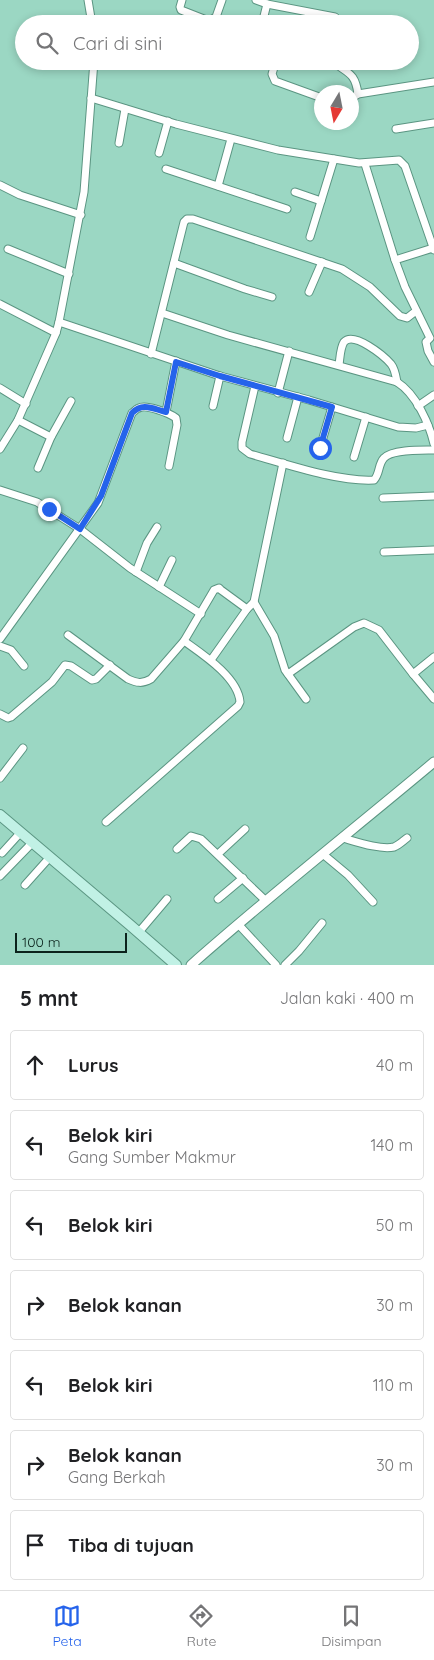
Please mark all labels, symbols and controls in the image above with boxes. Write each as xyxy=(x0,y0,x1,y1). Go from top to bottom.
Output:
search box xyxy=(15,15,419,70)
icon: search xyxy=(33,29,61,57)
text: Cari di sini xyxy=(73,31,162,55)
north arrow xyxy=(314,85,359,130)
route start xyxy=(309,437,332,460)
route end xyxy=(38,498,61,521)
scale bar xyxy=(15,930,128,953)
text: 100 m xyxy=(22,933,60,951)
text: 5 mnt xyxy=(20,985,78,1011)
text: Jalan kaki · 400 m xyxy=(280,988,414,1008)
icon: ahead xyxy=(21,1051,49,1079)
text: Lurus xyxy=(68,1053,118,1077)
text: 40 m xyxy=(376,1055,413,1075)
text: Belok kiri xyxy=(68,1123,153,1147)
icon: left xyxy=(21,1131,49,1159)
text: 140 m xyxy=(370,1135,413,1155)
text: Gang Sumber Makmur xyxy=(68,1147,236,1167)
icon: left xyxy=(21,1211,49,1239)
text: Belok kiri xyxy=(68,1213,153,1237)
text: 50 m xyxy=(376,1215,413,1235)
icon: right xyxy=(21,1291,49,1319)
text: Belok kanan xyxy=(68,1293,182,1317)
text: 30 m xyxy=(376,1295,413,1315)
icon: left xyxy=(21,1371,49,1399)
text: Belok kiri xyxy=(68,1373,153,1397)
text: 110 m xyxy=(373,1375,413,1395)
text: Belok kanan xyxy=(68,1443,182,1467)
icon: right xyxy=(21,1451,49,1479)
text: 30 m xyxy=(376,1455,413,1475)
text: Gang Berkah xyxy=(68,1467,166,1487)
icon: arrive xyxy=(21,1531,49,1559)
text: Tiba di tujuan xyxy=(68,1533,194,1557)
tab: Peta xyxy=(52,1602,82,1650)
tab: Rute xyxy=(187,1602,216,1650)
tab: Disimpan xyxy=(321,1602,382,1650)

